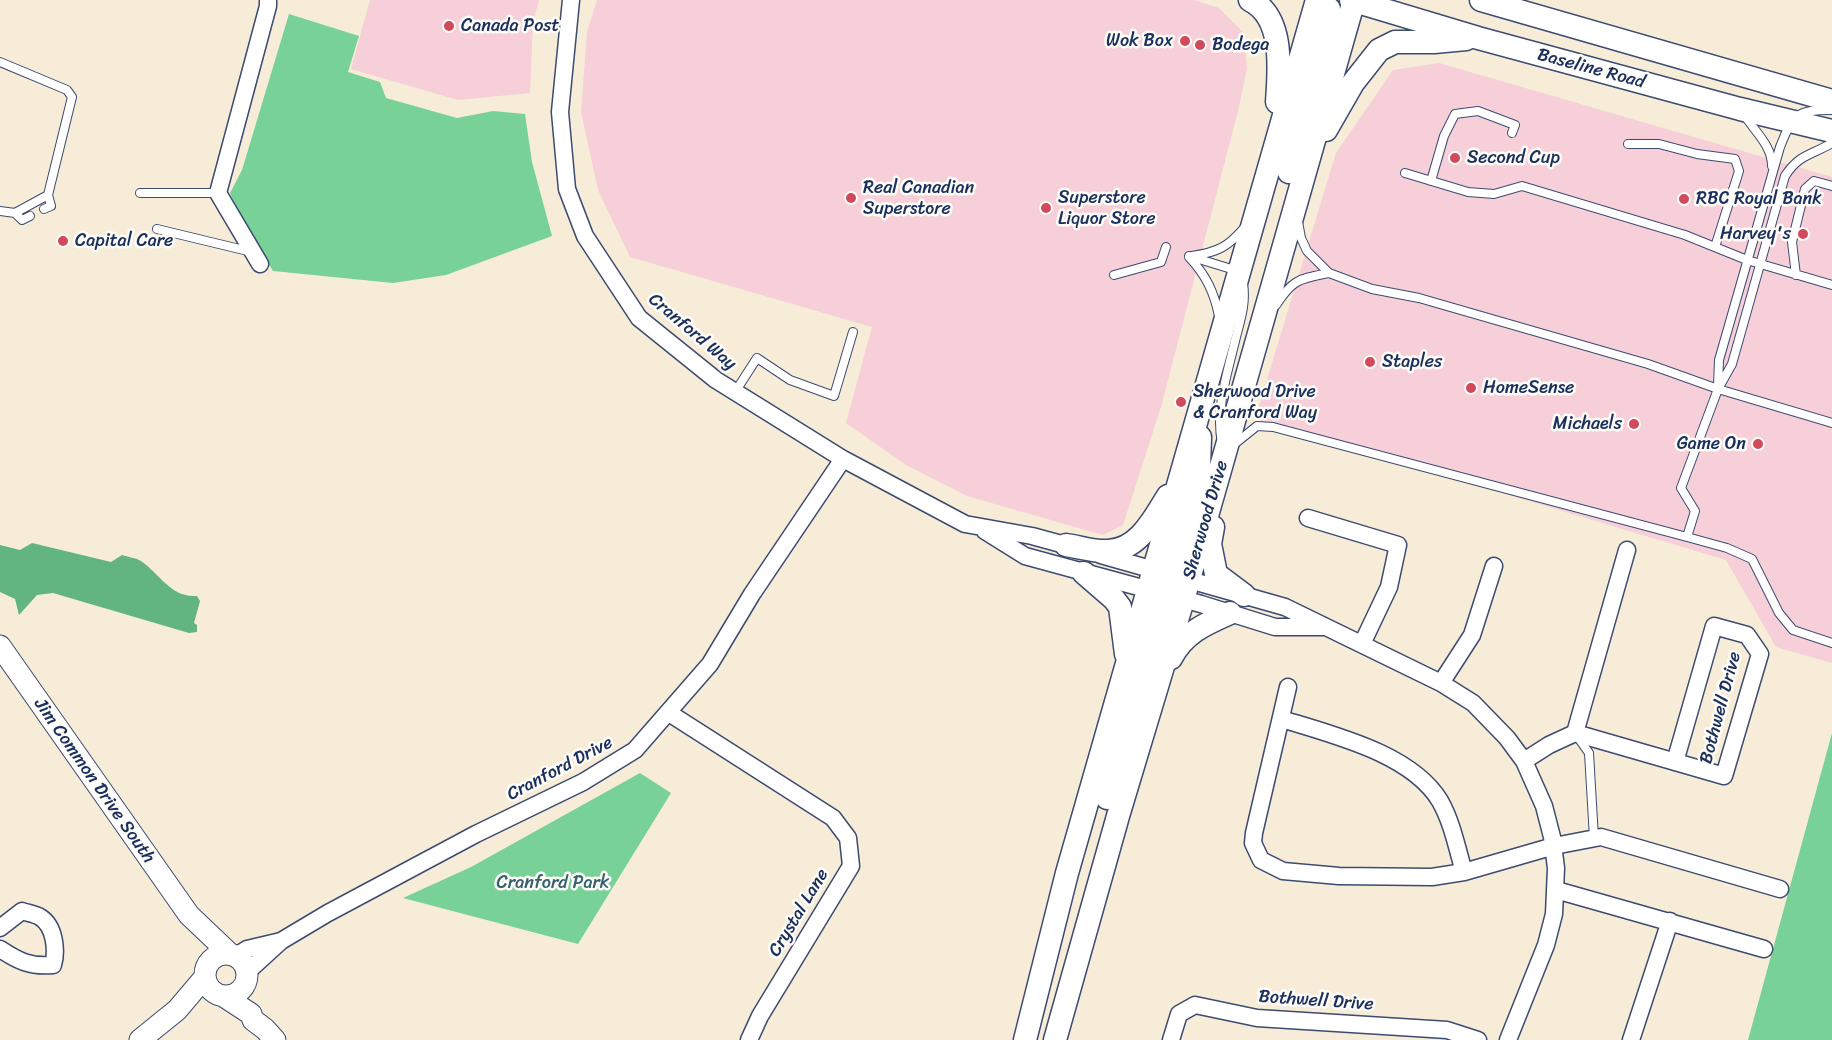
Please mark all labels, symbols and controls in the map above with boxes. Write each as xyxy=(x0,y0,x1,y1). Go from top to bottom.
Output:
place label: Canada Post xyxy=(461,15,559,37)
marker: Canada Post xyxy=(442,19,456,33)
place label: Wok Box xyxy=(1106,30,1173,52)
marker: Wok Box xyxy=(1178,34,1192,48)
place label: Bodega xyxy=(1212,34,1269,56)
marker: Bodega xyxy=(1193,38,1207,52)
street label: Baseline Road xyxy=(1535,44,1647,94)
place label: Second Cup xyxy=(1467,147,1560,169)
marker: Second Cup xyxy=(1448,151,1462,165)
place label: Real Canadian Superstore xyxy=(863,177,974,219)
place label: Superstore Liquor Store xyxy=(1058,187,1156,230)
place label: RBC Royal Bank xyxy=(1696,188,1822,210)
marker: Real Canadian Superstore xyxy=(844,191,858,205)
marker: RBC Royal Bank xyxy=(1677,192,1691,206)
marker: Superstore Liquor Store xyxy=(1039,201,1053,215)
place label: Harvey's xyxy=(1720,223,1791,245)
marker: Harvey's xyxy=(1796,227,1810,241)
place label: Capital Care xyxy=(75,230,173,252)
marker: Capital Care xyxy=(56,234,70,248)
street label: Cranford Way xyxy=(644,289,740,375)
place label: Staples xyxy=(1382,351,1442,373)
marker: Staples xyxy=(1363,355,1377,369)
place label: HomeSense xyxy=(1483,377,1574,399)
place label: Sherwood Drive & Cranford Way xyxy=(1193,381,1317,424)
marker: HomeSense xyxy=(1464,381,1478,395)
marker: Sherwood Drive & Cranford Way xyxy=(1174,395,1188,409)
place label: Michaels xyxy=(1553,413,1622,435)
marker: Michaels xyxy=(1627,417,1641,431)
place label: Game On xyxy=(1677,433,1746,455)
marker: Game On xyxy=(1751,437,1765,451)
street label: Sherwood Drive xyxy=(1179,458,1233,582)
street label: Bothwell Drive xyxy=(1696,650,1746,766)
street label: Jim Common Drive South xyxy=(29,694,159,868)
street label: Cranford Drive xyxy=(503,732,617,806)
street label: Crystal Lane xyxy=(764,865,834,961)
park label: Cranford Park xyxy=(497,872,609,894)
street label: Bothwell Drive xyxy=(1258,986,1374,1016)

